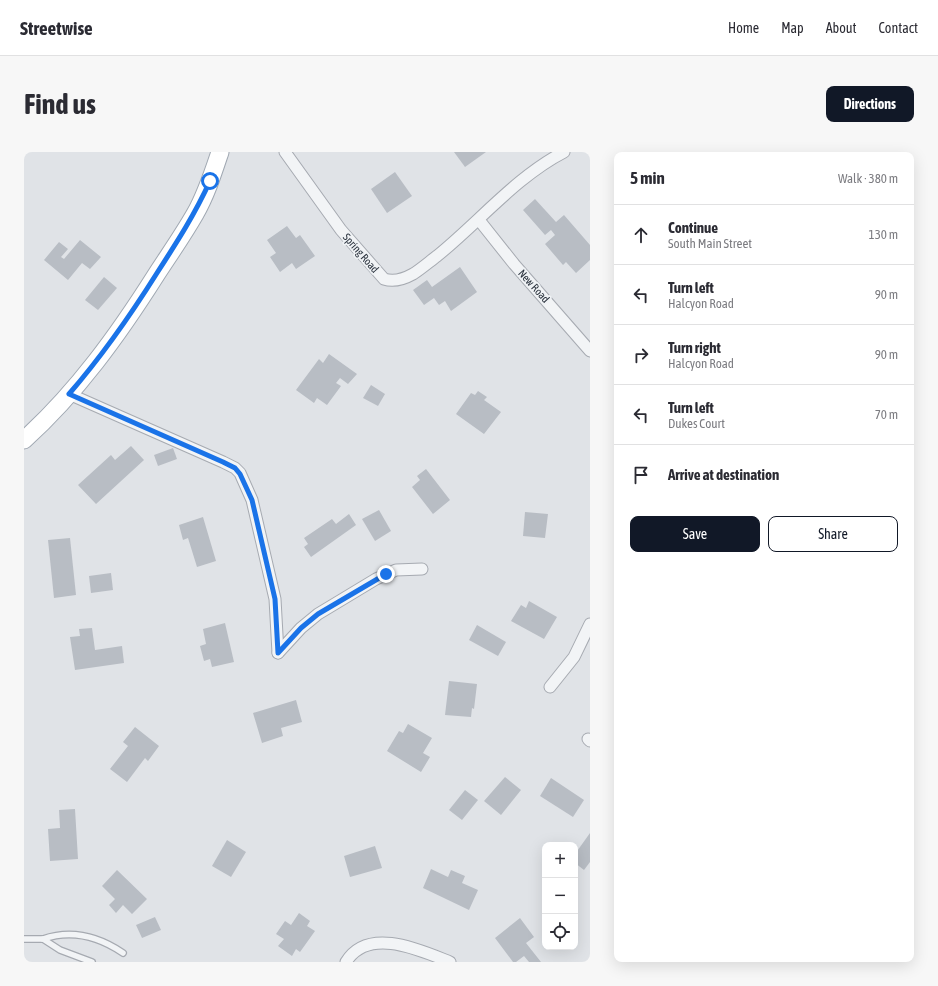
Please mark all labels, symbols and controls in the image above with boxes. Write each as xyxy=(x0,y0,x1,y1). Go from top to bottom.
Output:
text: Streetwise xyxy=(20,17,93,39)
text: Home xyxy=(728,20,759,36)
text: Map xyxy=(781,20,804,36)
text: About xyxy=(826,20,857,36)
text: Contact xyxy=(879,20,918,36)
button: Directions xyxy=(826,86,914,122)
text: Find us xyxy=(24,88,96,120)
text: 5 min xyxy=(630,168,665,188)
text: Walk · 380 m xyxy=(838,171,898,186)
route start xyxy=(201,172,219,190)
text: Continue xyxy=(668,219,718,236)
icon: ahead xyxy=(630,224,652,246)
text: 130 m xyxy=(869,227,898,242)
street label: Spring Road xyxy=(341,231,381,275)
text: South Main Street xyxy=(668,236,752,251)
street label: New Road xyxy=(516,267,552,305)
text: Turn left xyxy=(668,279,714,296)
icon: left xyxy=(630,284,652,306)
text: 90 m xyxy=(875,287,898,302)
text: Halcyon Road xyxy=(668,296,734,311)
text: Turn right xyxy=(668,339,721,356)
icon: right xyxy=(630,344,652,366)
text: 90 m xyxy=(875,347,898,362)
text: Halcyon Road xyxy=(668,356,734,371)
text: Turn left xyxy=(668,399,714,416)
icon: left xyxy=(630,404,652,426)
text: 70 m xyxy=(875,407,898,422)
text: Dukes Court xyxy=(668,416,725,431)
icon: arrive xyxy=(630,464,652,486)
text: Arrive at destination xyxy=(668,466,779,483)
button: Save xyxy=(630,516,760,552)
button: Share xyxy=(768,516,898,552)
route end xyxy=(377,565,395,583)
map controls xyxy=(542,842,578,950)
button: + xyxy=(542,842,578,878)
button: − xyxy=(542,878,578,914)
button: locate xyxy=(542,914,578,950)

